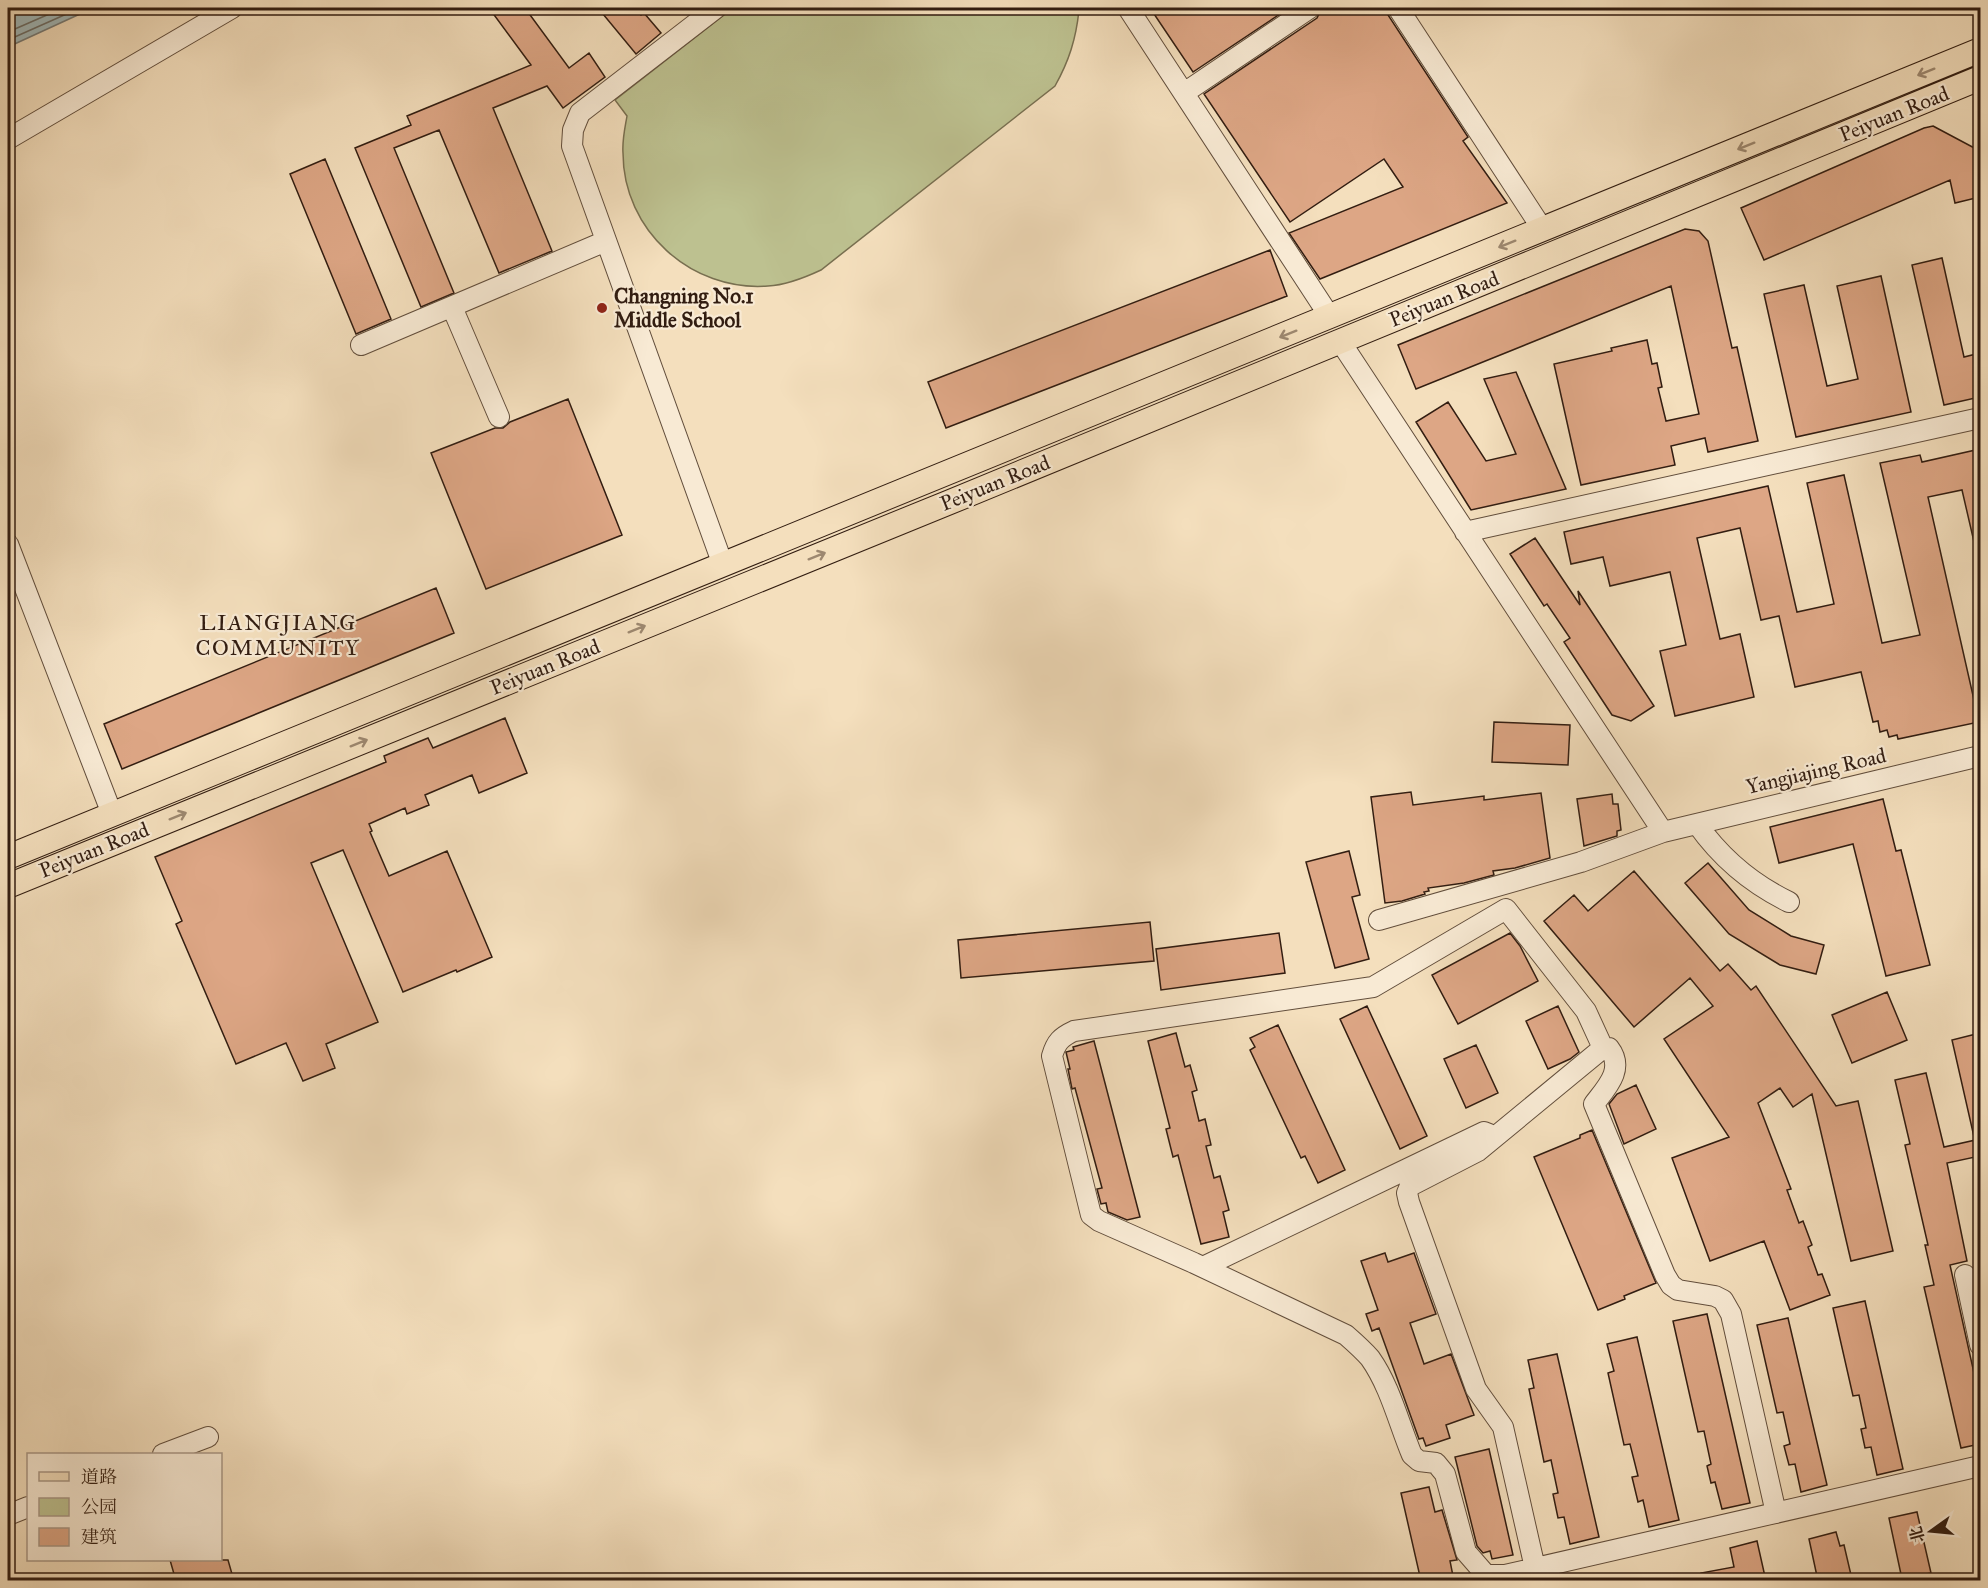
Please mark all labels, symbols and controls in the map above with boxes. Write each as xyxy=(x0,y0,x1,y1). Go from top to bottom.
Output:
one-way arrow xyxy=(1918,67,1936,78)
street label: Peiyuan Road xyxy=(1835,80,1953,148)
one-way arrow xyxy=(1737,141,1756,152)
one-way arrow xyxy=(1499,239,1517,250)
street label: Peiyuan Road xyxy=(1385,265,1503,333)
place label: Changning No.1 Middle School xyxy=(614,283,754,333)
marker: Changning No.1 Middle School xyxy=(595,301,609,315)
one-way arrow xyxy=(1279,329,1298,340)
street label: Peiyuan Road xyxy=(936,449,1054,517)
one-way arrow xyxy=(808,550,826,561)
district label: LIANGJIANG COMMUNITY xyxy=(196,609,360,661)
one-way arrow xyxy=(627,623,646,634)
street label: Peiyuan Road xyxy=(486,633,604,701)
one-way arrow xyxy=(349,737,368,748)
street label: Yangjiajing Road xyxy=(1743,742,1889,800)
one-way arrow xyxy=(169,810,187,821)
street label: Peiyuan Road xyxy=(35,816,153,884)
legend xyxy=(27,1453,222,1561)
text: 道路 xyxy=(81,1466,117,1488)
text: 公园 xyxy=(81,1496,117,1518)
north arrow xyxy=(1901,1501,1961,1561)
text: 北 xyxy=(1906,1525,1928,1545)
text: 建筑 xyxy=(81,1526,117,1548)

